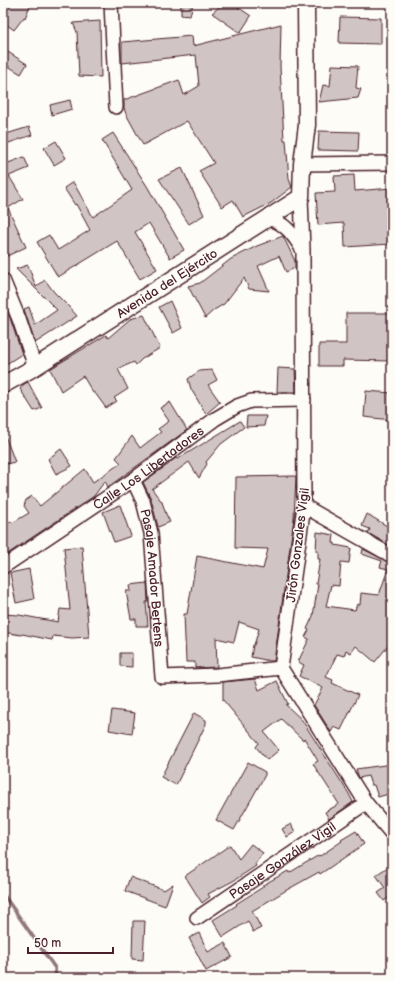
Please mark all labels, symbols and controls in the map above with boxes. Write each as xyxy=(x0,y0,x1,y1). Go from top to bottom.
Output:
street label: Avenida del Ejército xyxy=(114,246,221,322)
street label: Calle Los Libertadores xyxy=(90,423,208,514)
street label: Jirón Gonzales Vigil xyxy=(283,487,313,603)
street label: Pasaje Amador Bertens xyxy=(136,507,167,648)
street label: Pasaje González Vigil xyxy=(226,819,339,903)
scale bar xyxy=(28,929,113,955)
text: 50 m xyxy=(34,936,61,951)

